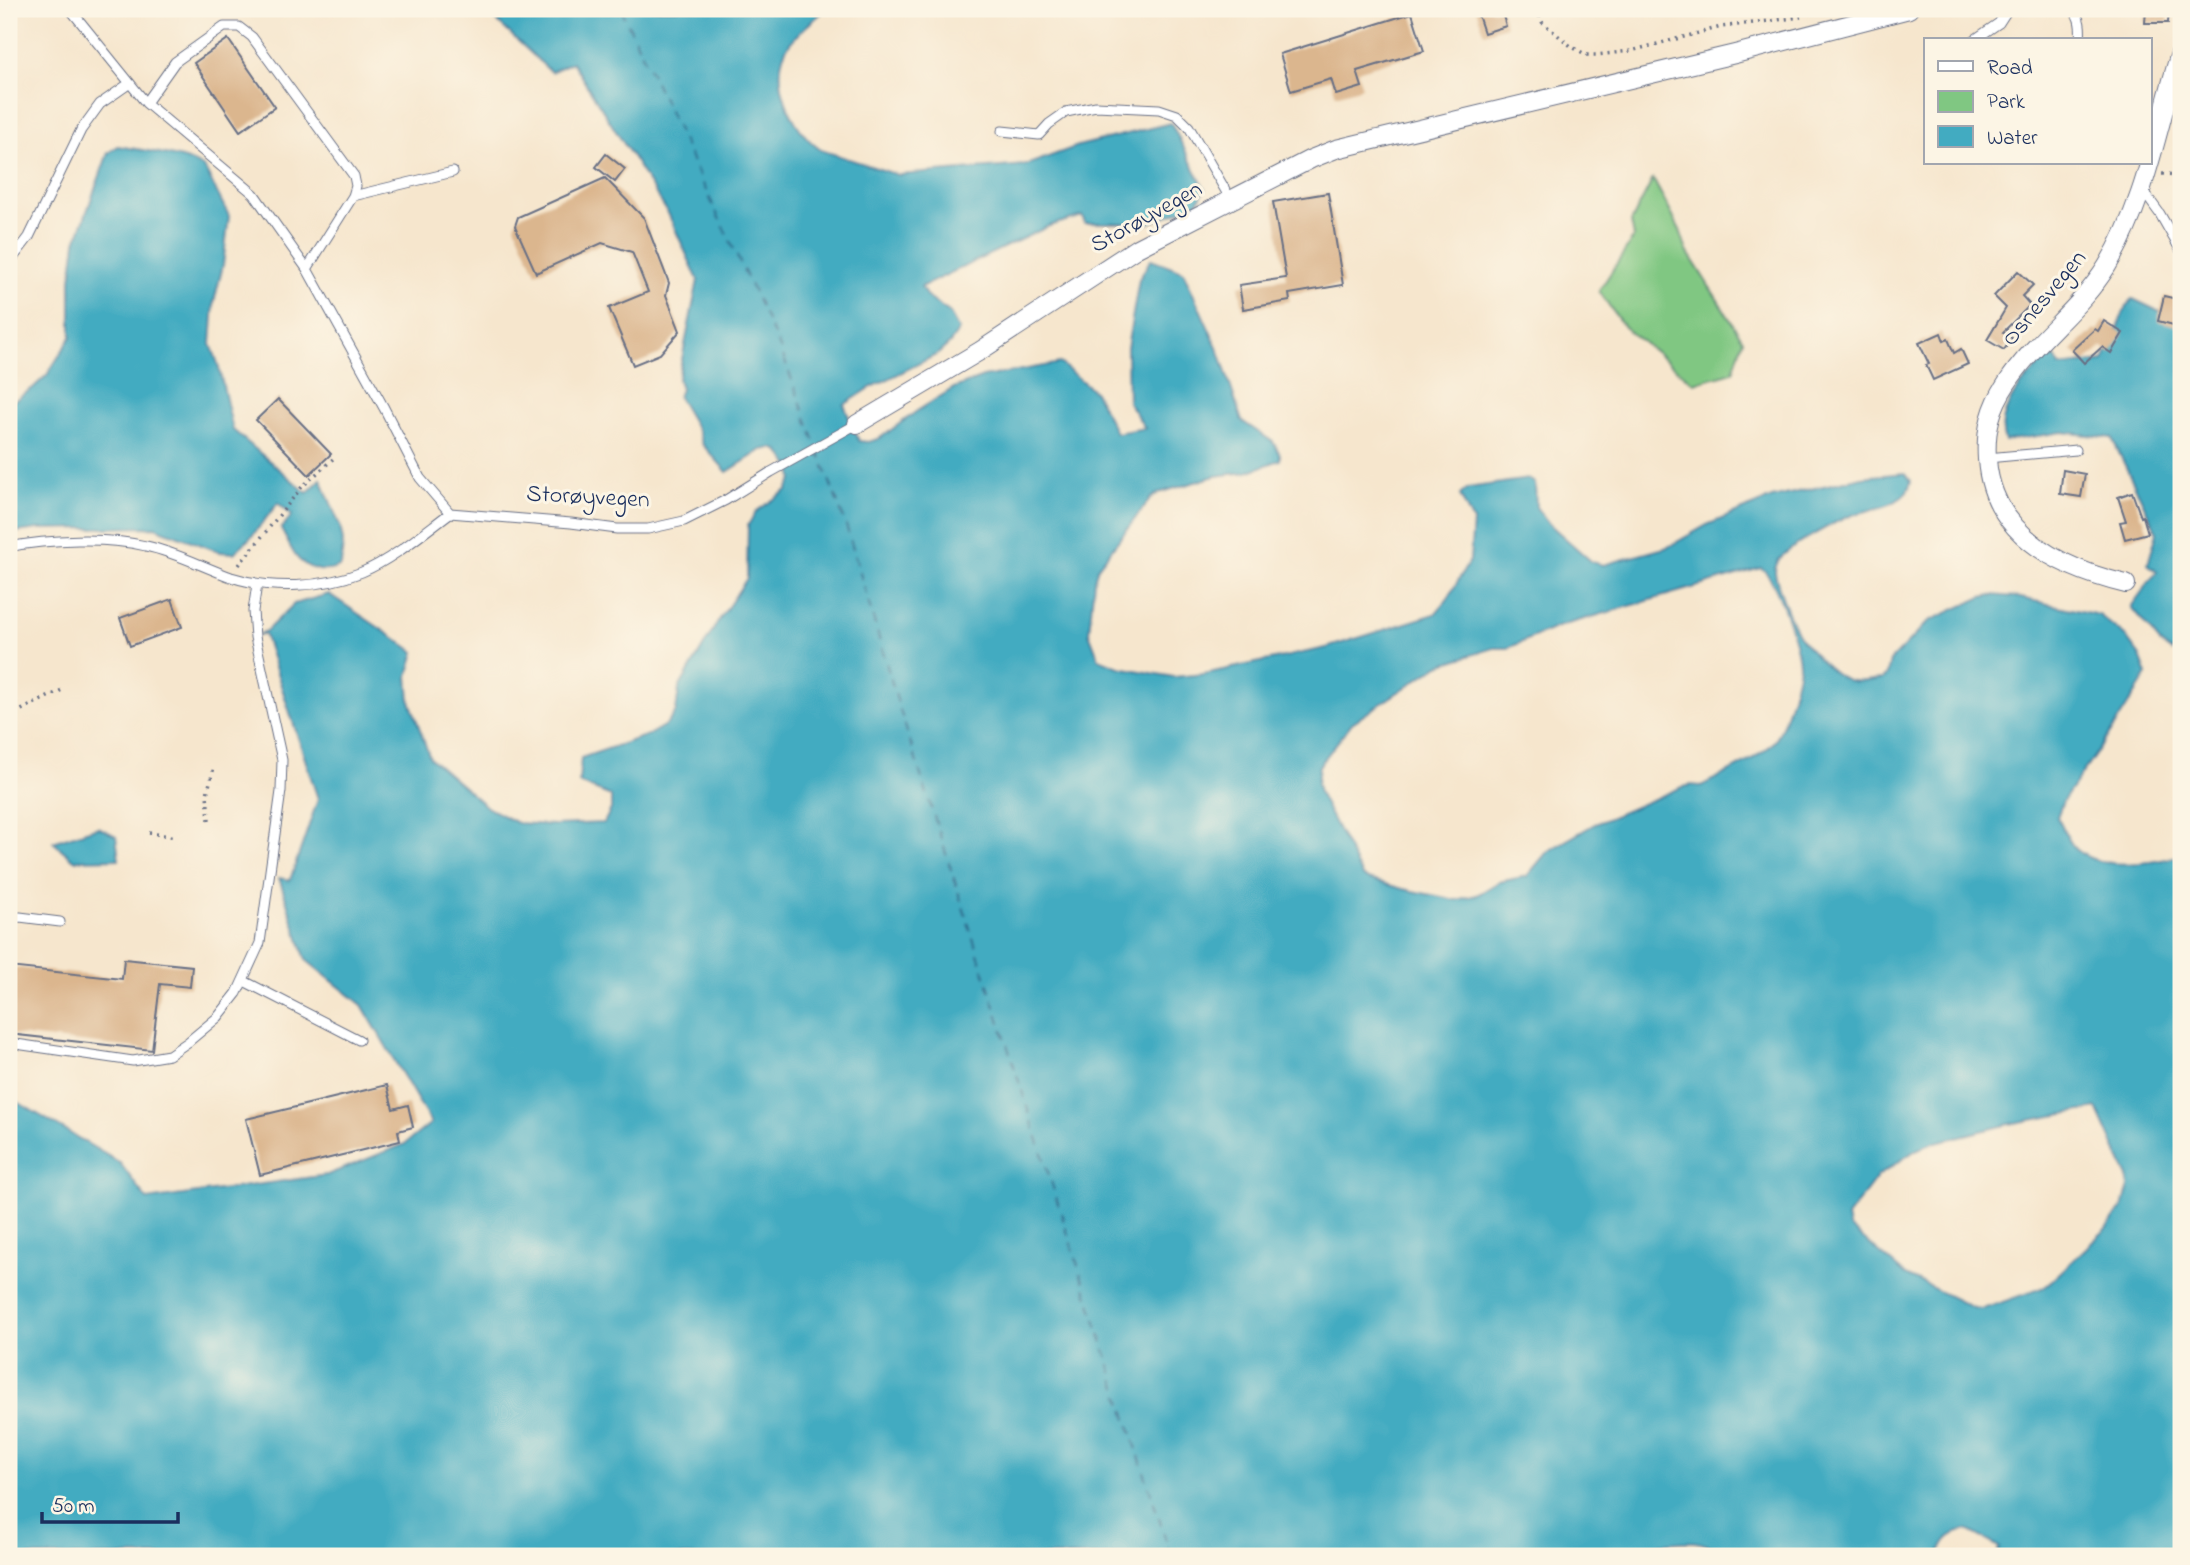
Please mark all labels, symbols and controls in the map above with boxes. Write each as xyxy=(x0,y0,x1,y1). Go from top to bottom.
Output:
legend xyxy=(1924,38,2152,164)
text: Road xyxy=(1987,54,2033,84)
text: Park xyxy=(1987,88,2026,118)
text: Water xyxy=(1987,124,2038,154)
street label: Storøyvegen xyxy=(1085,173,1210,264)
street label: Osnesvegen xyxy=(1994,243,2096,355)
street label: Storøyvegen xyxy=(525,477,651,520)
scale bar xyxy=(42,1481,178,1525)
text: 50 m xyxy=(52,1492,95,1522)

